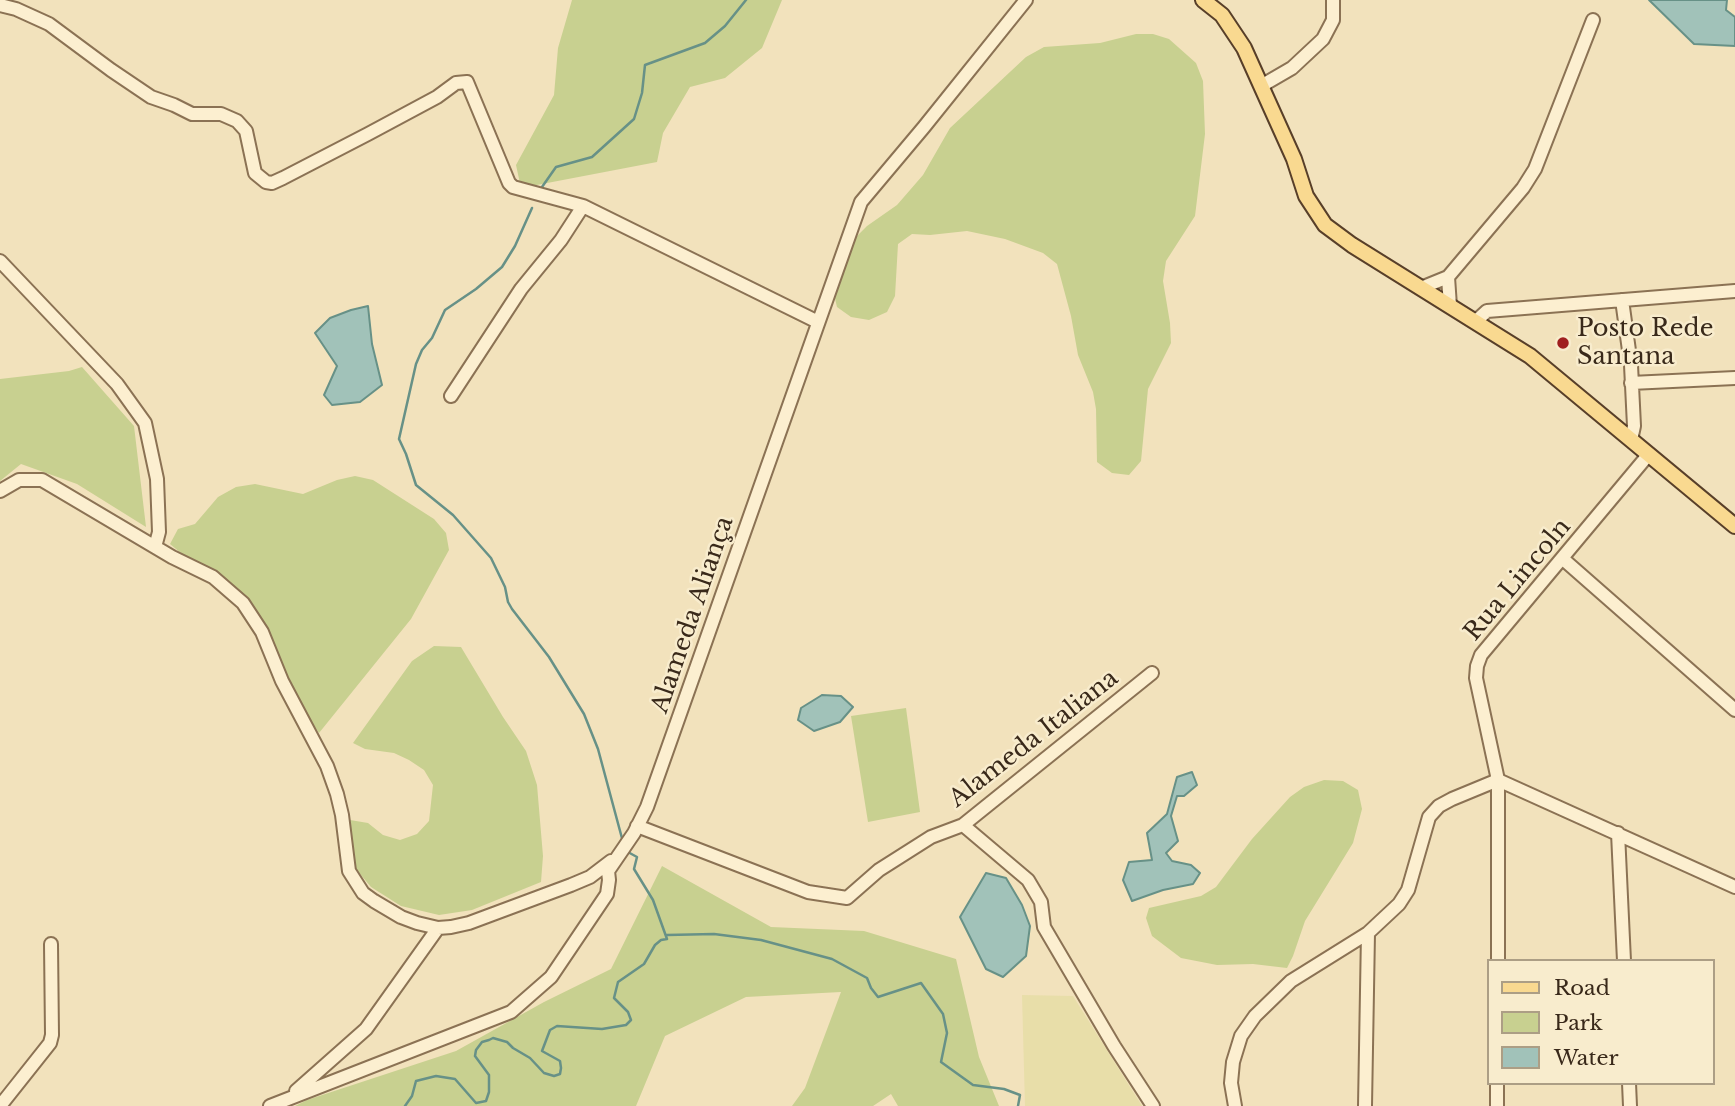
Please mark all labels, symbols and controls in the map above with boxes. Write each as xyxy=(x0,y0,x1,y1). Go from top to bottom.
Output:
place label: Posto Rede Santana xyxy=(1577,315,1713,371)
marker: Posto Rede Santana xyxy=(1555,335,1571,351)
street label: Alameda Aliança xyxy=(646,513,740,717)
street label: Rua Lincoln xyxy=(1459,513,1577,647)
street label: Alameda Italiana xyxy=(944,664,1124,814)
legend xyxy=(1486,959,1714,1085)
text: Road xyxy=(1554,975,1610,1001)
text: Park xyxy=(1554,1010,1603,1036)
text: Water xyxy=(1554,1045,1618,1071)

